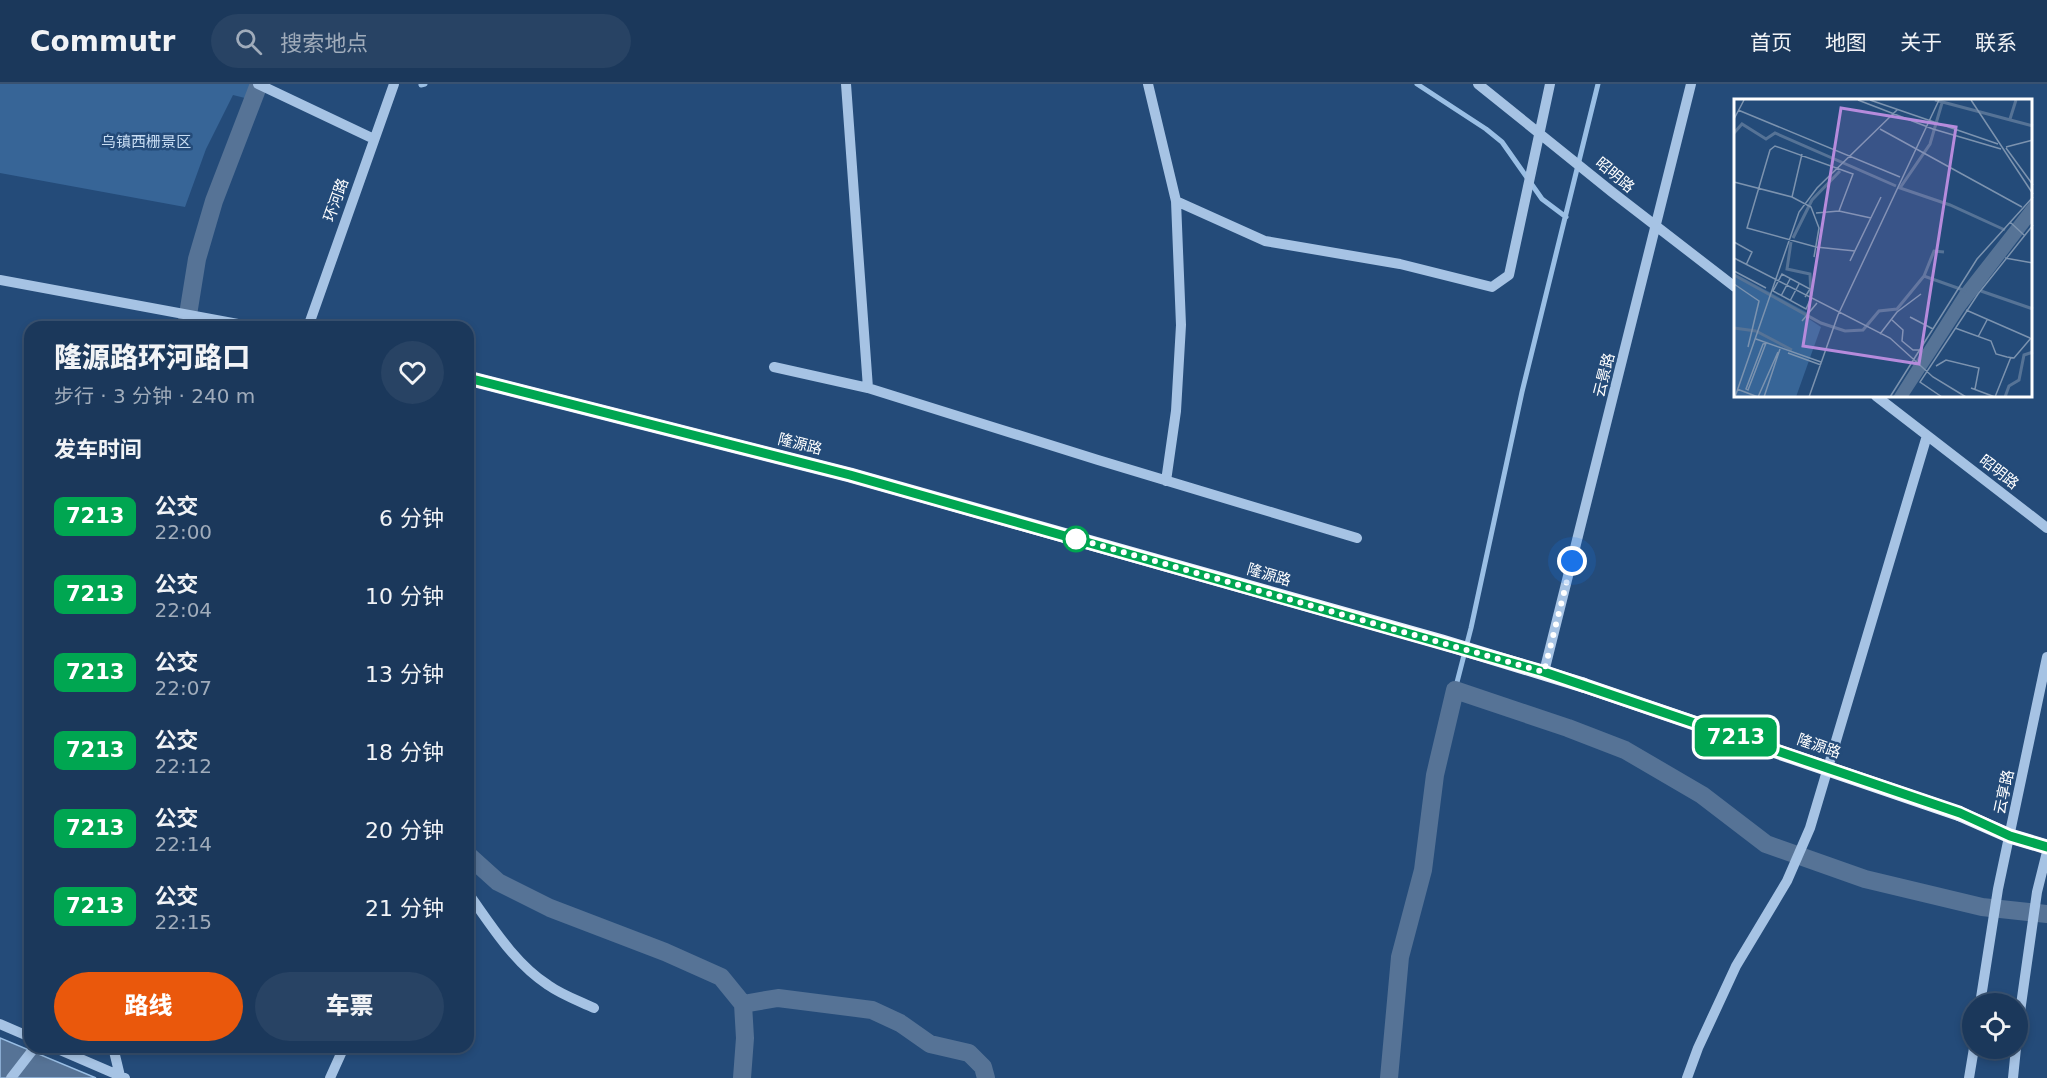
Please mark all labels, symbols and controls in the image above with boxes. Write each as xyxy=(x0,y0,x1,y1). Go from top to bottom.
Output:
search box xyxy=(211,14,631,68)
text: Commutr xyxy=(30,25,175,58)
icon: search xyxy=(232,25,265,58)
text: 搜索地点 xyxy=(280,31,368,56)
text: 首页 xyxy=(1750,31,1792,55)
text: 地图 xyxy=(1825,31,1867,55)
text: 关于 xyxy=(1900,31,1942,55)
text: 联系 xyxy=(1975,31,2017,55)
inset map xyxy=(1734,99,2032,398)
park label: 乌镇西栅景区 xyxy=(101,133,191,151)
street label: 昭明路 xyxy=(1592,154,1638,196)
street label: 环河路 xyxy=(320,176,352,224)
text: 隆源路环河路口 xyxy=(54,341,250,374)
button: heart xyxy=(381,341,444,404)
street label: 云景路 xyxy=(1590,351,1618,399)
text: 步行 · 3 分钟 · 240 m xyxy=(54,384,255,408)
street label: 隆源路 xyxy=(776,430,824,458)
text: 发车时间 xyxy=(54,437,142,462)
street label: 昭明路 xyxy=(1976,451,2022,493)
text: 公交 xyxy=(154,494,198,519)
text: 7213 xyxy=(66,504,124,528)
text: 6 分钟 xyxy=(379,506,444,531)
text: 22:00 xyxy=(154,520,212,544)
unlabelled marker xyxy=(1063,526,1089,552)
your location xyxy=(1557,546,1587,576)
street label: 隆源路 xyxy=(1245,560,1293,590)
text: 公交 xyxy=(154,572,198,597)
text: 7213 xyxy=(66,582,124,606)
text: 10 分钟 xyxy=(365,584,444,609)
text: 22:04 xyxy=(154,598,212,622)
text: 公交 xyxy=(154,650,198,675)
text: 7213 xyxy=(66,660,124,684)
text: 13 分钟 xyxy=(365,662,444,687)
text: 22:07 xyxy=(154,676,212,700)
line badge: 7213 xyxy=(1694,718,1778,756)
text: 7213 xyxy=(1707,725,1765,749)
text: 公交 xyxy=(154,728,198,753)
street label: 隆源路 xyxy=(1795,730,1843,762)
text: 7213 xyxy=(66,738,124,762)
text: 18 分钟 xyxy=(365,740,444,765)
text: 22:12 xyxy=(154,754,212,778)
street label: 云享路 xyxy=(1991,768,2017,816)
text: 公交 xyxy=(154,806,198,831)
text: 7213 xyxy=(66,816,124,840)
text: 20 分钟 xyxy=(365,818,444,843)
text: 22:14 xyxy=(154,832,212,856)
text: 公交 xyxy=(154,884,198,909)
text: 7213 xyxy=(66,894,124,918)
text: 21 分钟 xyxy=(365,896,444,921)
text: 22:15 xyxy=(154,910,212,934)
button: 路线 xyxy=(54,972,243,1041)
button: 车票 xyxy=(255,972,444,1041)
map controls xyxy=(1962,993,2028,1059)
button: locate xyxy=(1962,993,2028,1059)

